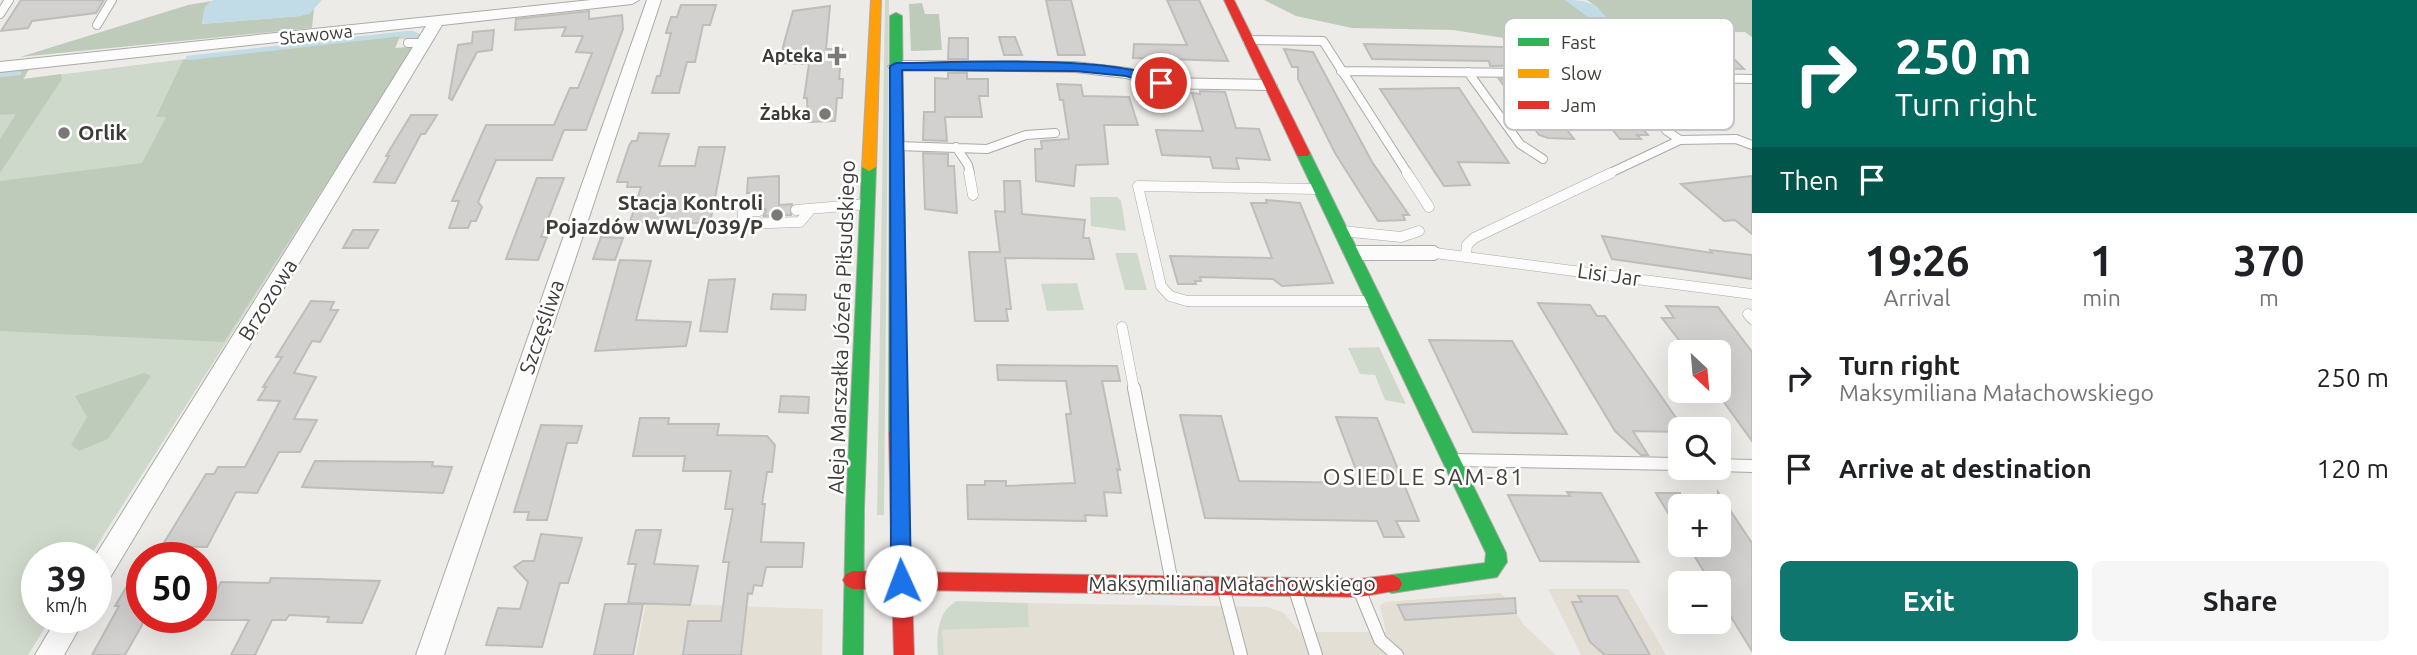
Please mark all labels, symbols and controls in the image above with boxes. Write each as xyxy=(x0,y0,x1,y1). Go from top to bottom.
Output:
legend xyxy=(1504,18,1734,130)
street label: Stawowa xyxy=(278,20,353,48)
icon: right xyxy=(1780,28,1871,119)
text: 250 m xyxy=(1895,28,2032,83)
text: Fast xyxy=(1561,31,1596,53)
place label: Apteka xyxy=(762,45,823,65)
marker: Apteka xyxy=(829,48,845,64)
pin xyxy=(1131,53,1191,113)
text: Slow xyxy=(1561,62,1602,84)
icon: arrive xyxy=(1142,64,1180,102)
text: Turn right xyxy=(1895,86,2037,122)
text: Jam xyxy=(1561,94,1597,116)
place label: Żabka xyxy=(760,103,811,123)
marker: Żabka xyxy=(817,106,833,122)
place label: Orlik xyxy=(78,120,127,144)
marker: Orlik xyxy=(56,125,72,141)
street label: Aleja Marszałka Józefa Piłsudskiego xyxy=(823,160,859,494)
icon: arrive xyxy=(1853,161,1891,199)
text: Then xyxy=(1780,166,1839,195)
place label: Stacja Kontroli Pojazdów WWL/039/P xyxy=(545,190,763,238)
marker: Stacja Kontroli Pojazdów WWL/039/P xyxy=(769,207,785,223)
text: 19:26 xyxy=(1865,237,1970,284)
text: 1 xyxy=(2090,237,2113,284)
text: 370 xyxy=(2233,237,2304,284)
street label: Brzozowa xyxy=(233,254,302,345)
street label: Lisi Jar xyxy=(1576,258,1642,290)
street label: Szczęśliwa xyxy=(514,276,568,377)
text: Arrival xyxy=(1884,285,1951,310)
text: min xyxy=(2082,285,2121,310)
text: m xyxy=(2259,285,2279,310)
north arrow xyxy=(1668,340,1731,402)
map controls xyxy=(1668,340,1731,634)
text: Turn right xyxy=(1839,351,1960,380)
icon: right xyxy=(1780,359,1818,397)
text: 250 m xyxy=(2317,363,2389,392)
text: Maksymiliana Małachowskiego xyxy=(1839,380,2154,405)
button: search xyxy=(1668,417,1731,480)
icon: arrive xyxy=(1780,450,1818,488)
text: Arrive at destination xyxy=(1839,454,2092,483)
text: 120 m xyxy=(2317,454,2389,483)
district label: OSIEDLE SAM-81 xyxy=(1323,464,1525,489)
button: + xyxy=(1668,494,1731,557)
speed limit sign: 50 xyxy=(126,542,217,633)
position arrow xyxy=(864,544,938,618)
text: 39 xyxy=(47,558,86,598)
button: Exit xyxy=(1780,561,2078,641)
button: Share xyxy=(2092,561,2389,641)
street label: Maksymiliana Małachowskiego xyxy=(1088,571,1376,595)
button: − xyxy=(1668,571,1731,634)
text: km/h xyxy=(46,595,87,615)

